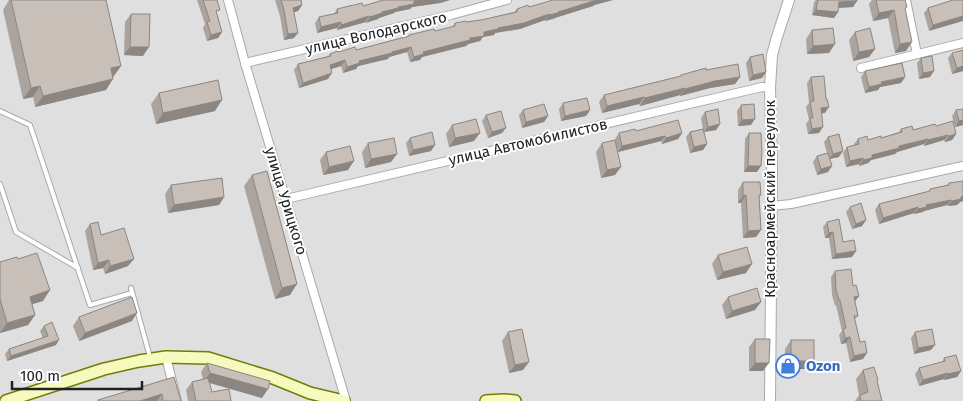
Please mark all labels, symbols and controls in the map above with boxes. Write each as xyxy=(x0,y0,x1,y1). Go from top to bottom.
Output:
street label: улица Володарского xyxy=(304,8,448,58)
street label: Красноармейский переулок xyxy=(761,100,779,298)
street label: улица Автомобилистов xyxy=(447,115,609,169)
street label: улица Урицкого xyxy=(261,145,311,257)
shop icon: Ozon xyxy=(775,353,801,379)
place label: Ozon xyxy=(806,357,840,375)
scale bar xyxy=(12,358,142,390)
text: 100 m xyxy=(20,367,60,385)

